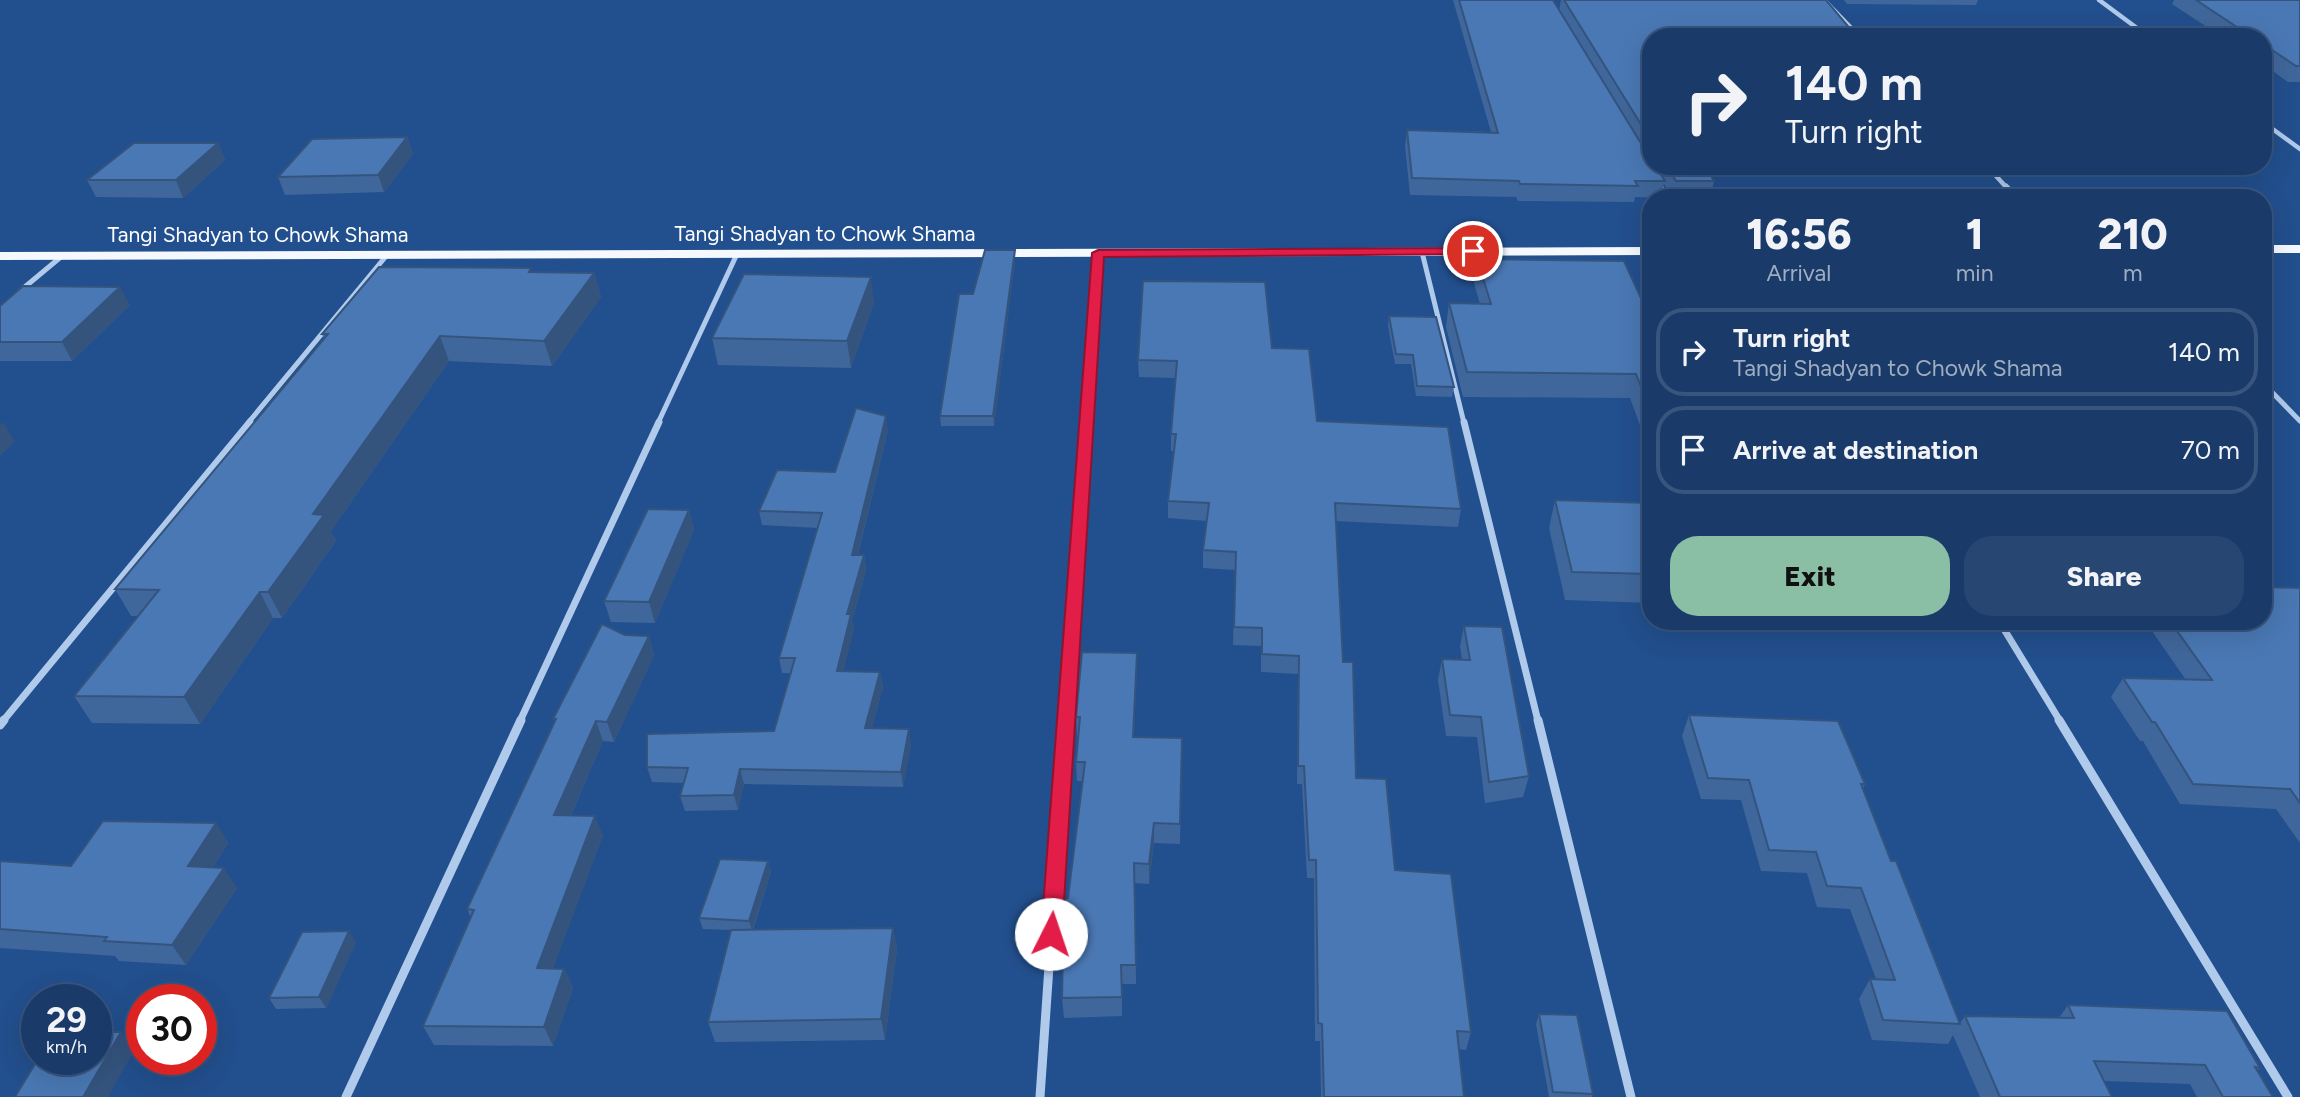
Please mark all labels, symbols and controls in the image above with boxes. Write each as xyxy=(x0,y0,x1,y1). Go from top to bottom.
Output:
text: 140 m xyxy=(1785,53,1923,112)
icon: right xyxy=(1670,56,1761,147)
text: Turn right xyxy=(1785,113,1923,151)
text: 16:56 xyxy=(1746,209,1852,260)
text: 1 xyxy=(1966,209,1984,260)
text: 210 xyxy=(2098,209,2168,260)
street label: Tangi Shadyan to Chowk Shama xyxy=(675,221,975,246)
pin xyxy=(1443,221,1503,281)
street label: Tangi Shadyan to Chowk Shama xyxy=(108,222,408,247)
icon: arrive xyxy=(1454,232,1492,270)
text: Arrival xyxy=(1766,259,1831,287)
text: min xyxy=(1956,259,1994,287)
text: m xyxy=(2123,259,2143,287)
text: Turn right xyxy=(1733,322,1850,354)
icon: right xyxy=(1674,333,1712,371)
text: 140 m xyxy=(2168,336,2240,368)
text: Tangi Shadyan to Chowk Shama xyxy=(1733,354,2063,382)
icon: arrive xyxy=(1674,431,1712,469)
text: Arrive at destination xyxy=(1733,434,1978,466)
text: 70 m xyxy=(2181,434,2240,466)
button: Exit xyxy=(1670,536,1950,616)
button: Share xyxy=(1964,536,2244,616)
position arrow xyxy=(1014,897,1088,971)
speed limit sign: 30 xyxy=(126,984,217,1075)
text: 29 xyxy=(46,999,87,1041)
text: km/h xyxy=(46,1036,87,1058)

